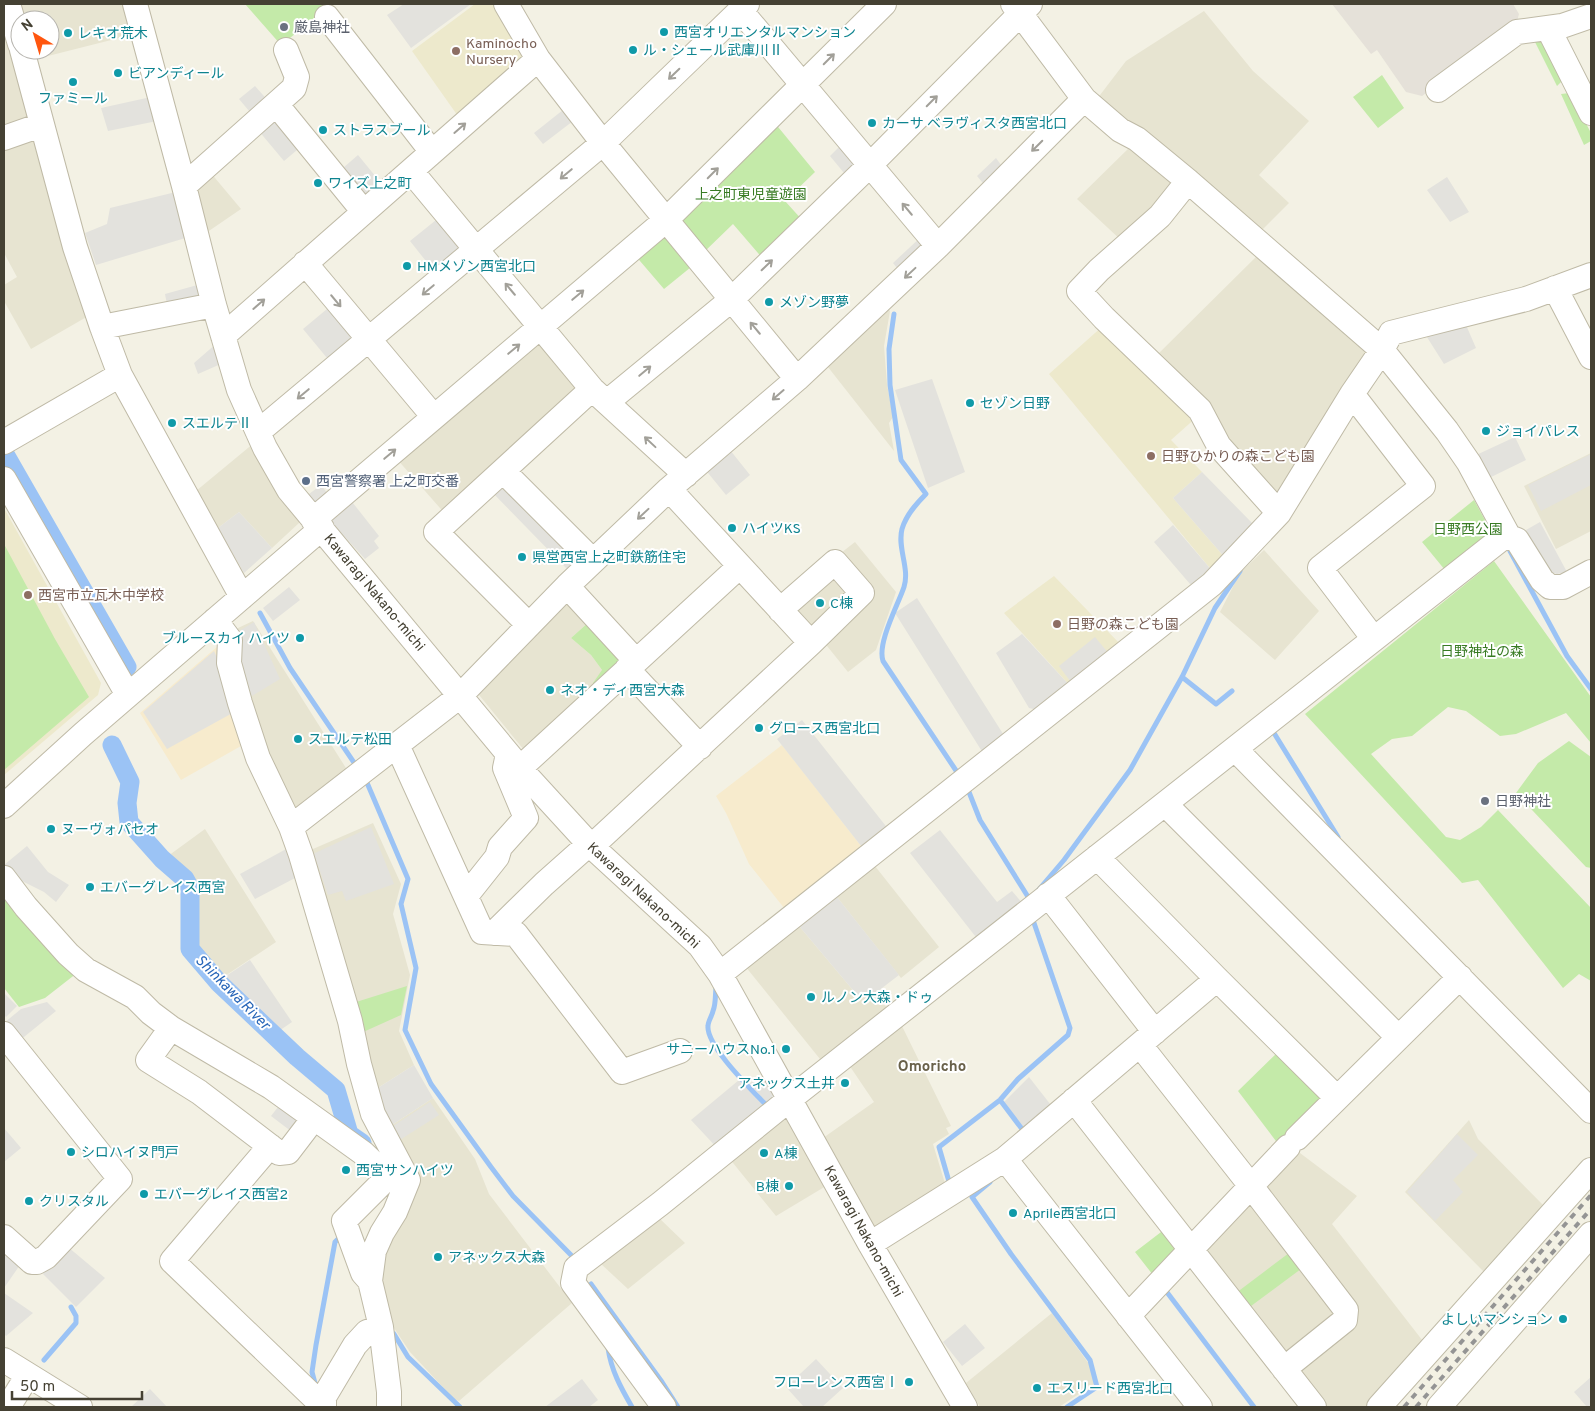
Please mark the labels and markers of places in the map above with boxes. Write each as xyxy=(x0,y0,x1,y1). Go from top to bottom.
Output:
place label: 厳島神社 xyxy=(294,20,350,37)
marker: 厳島神社 xyxy=(278,21,290,33)
place label: 西宮オリエンタルマンション xyxy=(674,25,856,42)
place label: レキオ荒木 xyxy=(78,26,148,43)
marker: 西宮オリエンタルマンション xyxy=(658,26,670,38)
marker: レキオ荒木 xyxy=(62,27,74,39)
place label: Kaminocho Nursery xyxy=(466,36,537,69)
place label: ル・シェール武庫川Ⅱ xyxy=(643,43,783,60)
marker: ル・シェール武庫川Ⅱ xyxy=(627,44,639,56)
marker: Kaminocho Nursery xyxy=(450,45,462,57)
place label: ビアンディール xyxy=(128,66,224,83)
marker: ビアンディール xyxy=(112,67,124,79)
marker: ファミール xyxy=(67,76,79,88)
place label: ファミール xyxy=(38,91,108,108)
place label: カーサ ベラヴィスタ西宮北口 xyxy=(882,115,1067,133)
marker: カーサ ベラヴィスタ西宮北口 xyxy=(866,117,878,129)
place label: ストラスブール xyxy=(333,122,431,140)
marker: ストラスブール xyxy=(317,124,329,136)
place label: ワイズ上之町 xyxy=(328,175,412,193)
marker: ワイズ上之町 xyxy=(312,177,324,189)
place label: HMメゾン西宮北口 xyxy=(417,258,536,276)
marker: HMメゾン西宮北口 xyxy=(401,260,413,272)
place label: メゾン野夢 xyxy=(779,295,849,312)
marker: メゾン野夢 xyxy=(763,296,775,308)
place label: セゾン日野 xyxy=(980,396,1050,413)
marker: セゾン日野 xyxy=(964,397,976,409)
place label: スエルテⅡ xyxy=(182,416,252,433)
marker: スエルテⅡ xyxy=(166,417,178,429)
place label: ジョイパレス xyxy=(1496,424,1580,441)
marker: ジョイパレス xyxy=(1480,425,1492,437)
place label: 日野ひかりの森こども園 xyxy=(1161,449,1315,466)
marker: 日野ひかりの森こども園 xyxy=(1145,450,1157,462)
place label: 西宮警察署 上之町交番 xyxy=(316,474,459,491)
marker: 西宮警察署 上之町交番 xyxy=(300,475,312,487)
place label: ハイツKS xyxy=(742,521,801,538)
marker: ハイツKS xyxy=(726,522,738,534)
place label: 県営西宮上之町鉄筋住宅 xyxy=(532,549,686,567)
marker: 県営西宮上之町鉄筋住宅 xyxy=(516,551,528,563)
place label: 西宮市立瓦木中学校 xyxy=(38,588,164,605)
marker: 西宮市立瓦木中学校 xyxy=(22,589,34,601)
place label: C棟 xyxy=(830,595,853,613)
marker: C棟 xyxy=(814,597,826,609)
place label: 日野の森こども園 xyxy=(1067,617,1179,634)
marker: 日野の森こども園 xyxy=(1051,618,1063,630)
place label: ブルースカイ ハイツ xyxy=(162,630,290,648)
marker: ブルースカイ ハイツ xyxy=(294,632,306,644)
place label: ネオ・ディ西宮大森 xyxy=(560,683,685,700)
marker: ネオ・ディ西宮大森 xyxy=(544,684,556,696)
place label: グロース西宮北口 xyxy=(769,720,880,738)
marker: グロース西宮北口 xyxy=(753,722,765,734)
place label: スエルテ松田 xyxy=(308,732,392,749)
marker: スエルテ松田 xyxy=(292,733,304,745)
place label: 日野神社 xyxy=(1495,794,1551,811)
marker: 日野神社 xyxy=(1479,795,1491,807)
place label: ヌーヴォパセオ xyxy=(61,822,159,839)
marker: ヌーヴォパセオ xyxy=(45,823,57,835)
place label: エバーグレイス西宮 xyxy=(100,880,226,897)
marker: エバーグレイス西宮 xyxy=(84,881,96,893)
place label: ルノン大森・ドゥ xyxy=(821,990,933,1007)
marker: ルノン大森・ドゥ xyxy=(805,991,817,1003)
place label: サニーハウスNo.1 xyxy=(666,1042,776,1059)
marker: サニーハウスNo.1 xyxy=(780,1043,792,1055)
place label: アネックス土井 xyxy=(737,1075,835,1093)
marker: アネックス土井 xyxy=(839,1077,851,1089)
place label: シロハイヌ門戸 xyxy=(81,1145,179,1162)
place label: A棟 xyxy=(774,1145,798,1163)
marker: シロハイヌ門戸 xyxy=(65,1146,77,1158)
marker: A棟 xyxy=(758,1147,770,1159)
place label: 西宮サンハイツ xyxy=(356,1163,454,1180)
marker: 西宮サンハイツ xyxy=(340,1164,352,1176)
place label: B棟 xyxy=(756,1178,779,1196)
marker: B棟 xyxy=(783,1180,795,1192)
place label: エバーグレイス西宮2 xyxy=(154,1187,288,1204)
marker: エバーグレイス西宮2 xyxy=(138,1188,150,1200)
place label: クリスタル xyxy=(39,1194,109,1211)
marker: クリスタル xyxy=(23,1195,35,1207)
place label: Aprile西宮北口 xyxy=(1023,1205,1116,1223)
marker: Aprile西宮北口 xyxy=(1007,1207,1019,1219)
place label: アネックス大森 xyxy=(448,1250,546,1267)
marker: アネックス大森 xyxy=(432,1251,444,1263)
place label: よしいマンション xyxy=(1441,1312,1553,1329)
marker: よしいマンション xyxy=(1557,1313,1569,1325)
place label: フローレンス西宮Ⅰ xyxy=(773,1375,899,1392)
marker: フローレンス西宮Ⅰ xyxy=(903,1376,915,1388)
place label: エスリード西宮北口 xyxy=(1047,1380,1173,1398)
marker: エスリード西宮北口 xyxy=(1031,1382,1043,1394)

